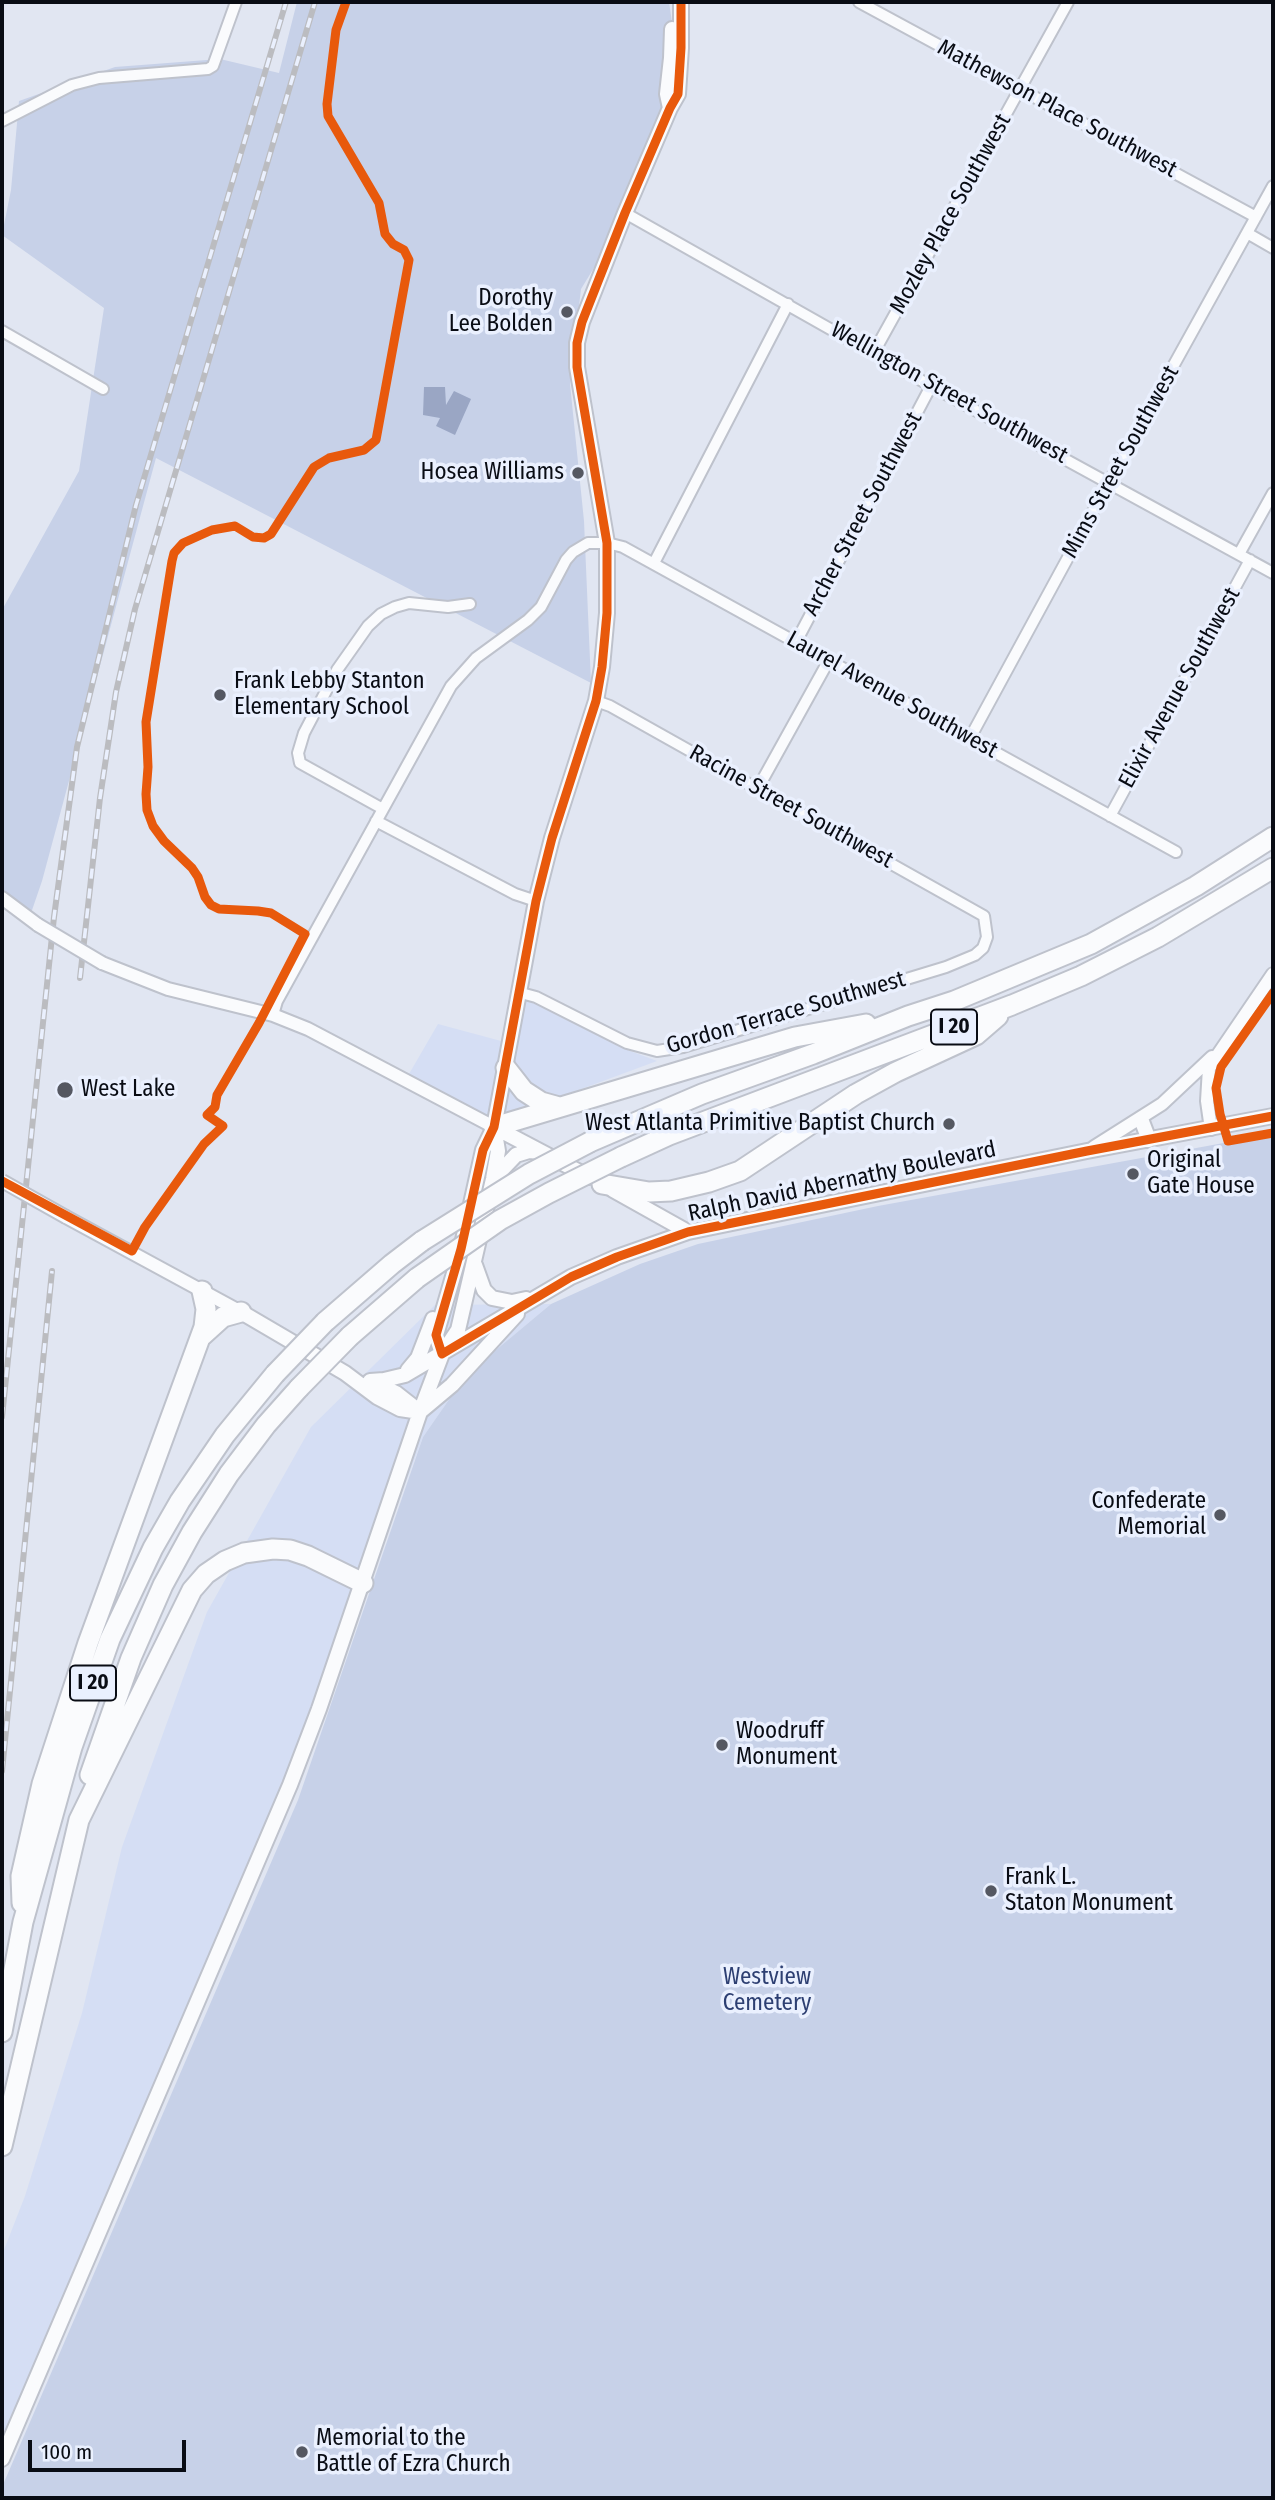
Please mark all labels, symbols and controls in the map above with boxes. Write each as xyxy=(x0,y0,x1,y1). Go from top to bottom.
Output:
street label: Mathewson Place Southwest xyxy=(933,34,1181,184)
street label: Mozley Place Southwest xyxy=(885,109,1017,319)
place label: Dorothy Lee Bolden xyxy=(449,285,553,339)
marker: Dorothy Lee Bolden xyxy=(559,304,575,320)
street label: Wellington Street Southwest xyxy=(826,316,1072,470)
street label: Mims Street Southwest xyxy=(1057,361,1185,563)
street label: Archer Street Southwest xyxy=(797,407,929,621)
place label: Hosea Williams xyxy=(421,459,564,487)
marker: Hosea Williams xyxy=(570,465,586,481)
street label: Elixir Avenue Southwest xyxy=(1113,583,1247,793)
street label: Laurel Avenue Southwest xyxy=(782,625,1002,765)
place label: Frank Lebby Stanton Elementary School xyxy=(234,668,425,722)
marker: Frank Lebby Stanton Elementary School xyxy=(212,687,228,703)
street label: Racine Street Southwest xyxy=(684,739,898,875)
street label: Gordon Terrace Southwest xyxy=(663,966,909,1060)
road number: I 20 xyxy=(931,1010,977,1044)
place label: West Lake xyxy=(81,1076,175,1104)
marker: West Lake xyxy=(55,1080,75,1100)
place label: West Atlanta Primitive Baptist Church xyxy=(585,1110,935,1138)
marker: West Atlanta Primitive Baptist Church xyxy=(941,1116,957,1132)
street label: Ralph David Abernathy Boulevard xyxy=(686,1136,998,1228)
place label: Original Gate House xyxy=(1147,1147,1255,1201)
marker: Original Gate House xyxy=(1125,1166,1141,1182)
place label: Confederate Memorial xyxy=(1092,1488,1206,1542)
marker: Confederate Memorial xyxy=(1212,1507,1228,1523)
road number: I 20 xyxy=(70,1666,116,1700)
place label: Woodruff Monument xyxy=(736,1718,837,1772)
marker: Woodruff Monument xyxy=(714,1737,730,1753)
place label: Frank L. Staton Monument xyxy=(1005,1864,1173,1918)
marker: Frank L. Staton Monument xyxy=(983,1883,999,1899)
park label: Westview Cemetery xyxy=(723,1964,811,2018)
place label: Memorial to the Battle of Ezra Church xyxy=(316,2425,511,2479)
scale bar xyxy=(32,2426,189,2470)
text: 100 m xyxy=(41,2439,92,2465)
marker: Memorial to the Battle of Ezra Church xyxy=(294,2444,310,2460)

